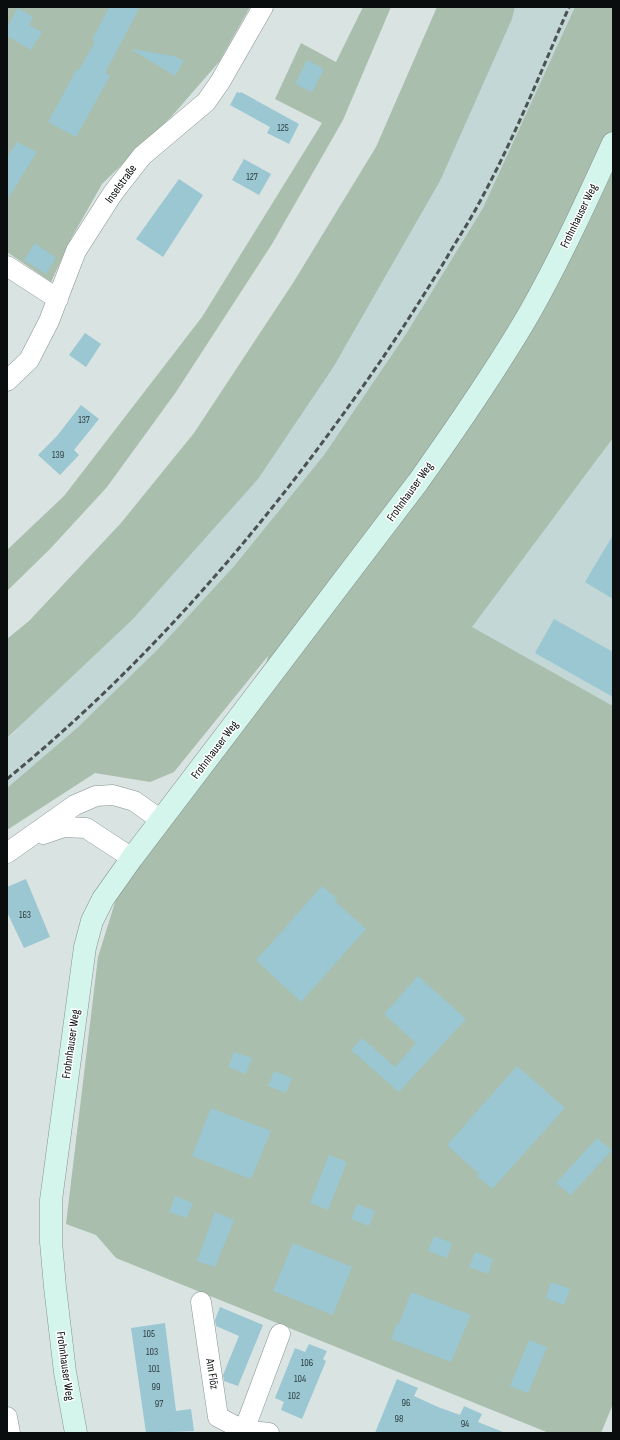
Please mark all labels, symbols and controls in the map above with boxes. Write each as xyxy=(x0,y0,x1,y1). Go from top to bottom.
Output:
house number: 125 xyxy=(277,122,289,134)
street label: Inselstraße xyxy=(102,161,140,206)
house number: 127 xyxy=(246,171,258,183)
street label: Frohnhauser Weg xyxy=(557,181,601,251)
house number: 137 xyxy=(78,414,90,426)
house number: 139 xyxy=(52,449,64,461)
street label: Frohnhauser Weg xyxy=(383,459,437,525)
street label: Frohnhauser Weg xyxy=(188,718,242,782)
house number: 163 xyxy=(19,909,31,921)
street label: Frohnhauser Weg xyxy=(59,1008,83,1079)
house number: 105 xyxy=(143,1328,155,1340)
street label: Frohnhauser Weg xyxy=(53,1331,77,1402)
house number: 103 xyxy=(146,1346,158,1358)
street label: Am Flöz xyxy=(202,1357,222,1391)
house number: 106 xyxy=(301,1357,313,1369)
house number: 101 xyxy=(148,1363,160,1375)
house number: 104 xyxy=(294,1373,306,1385)
house number: 99 xyxy=(152,1381,160,1393)
house number: 102 xyxy=(288,1390,300,1402)
house number: 96 xyxy=(402,1397,410,1409)
house number: 97 xyxy=(155,1398,163,1410)
house number: 98 xyxy=(395,1413,403,1425)
house number: 94 xyxy=(461,1418,469,1430)

